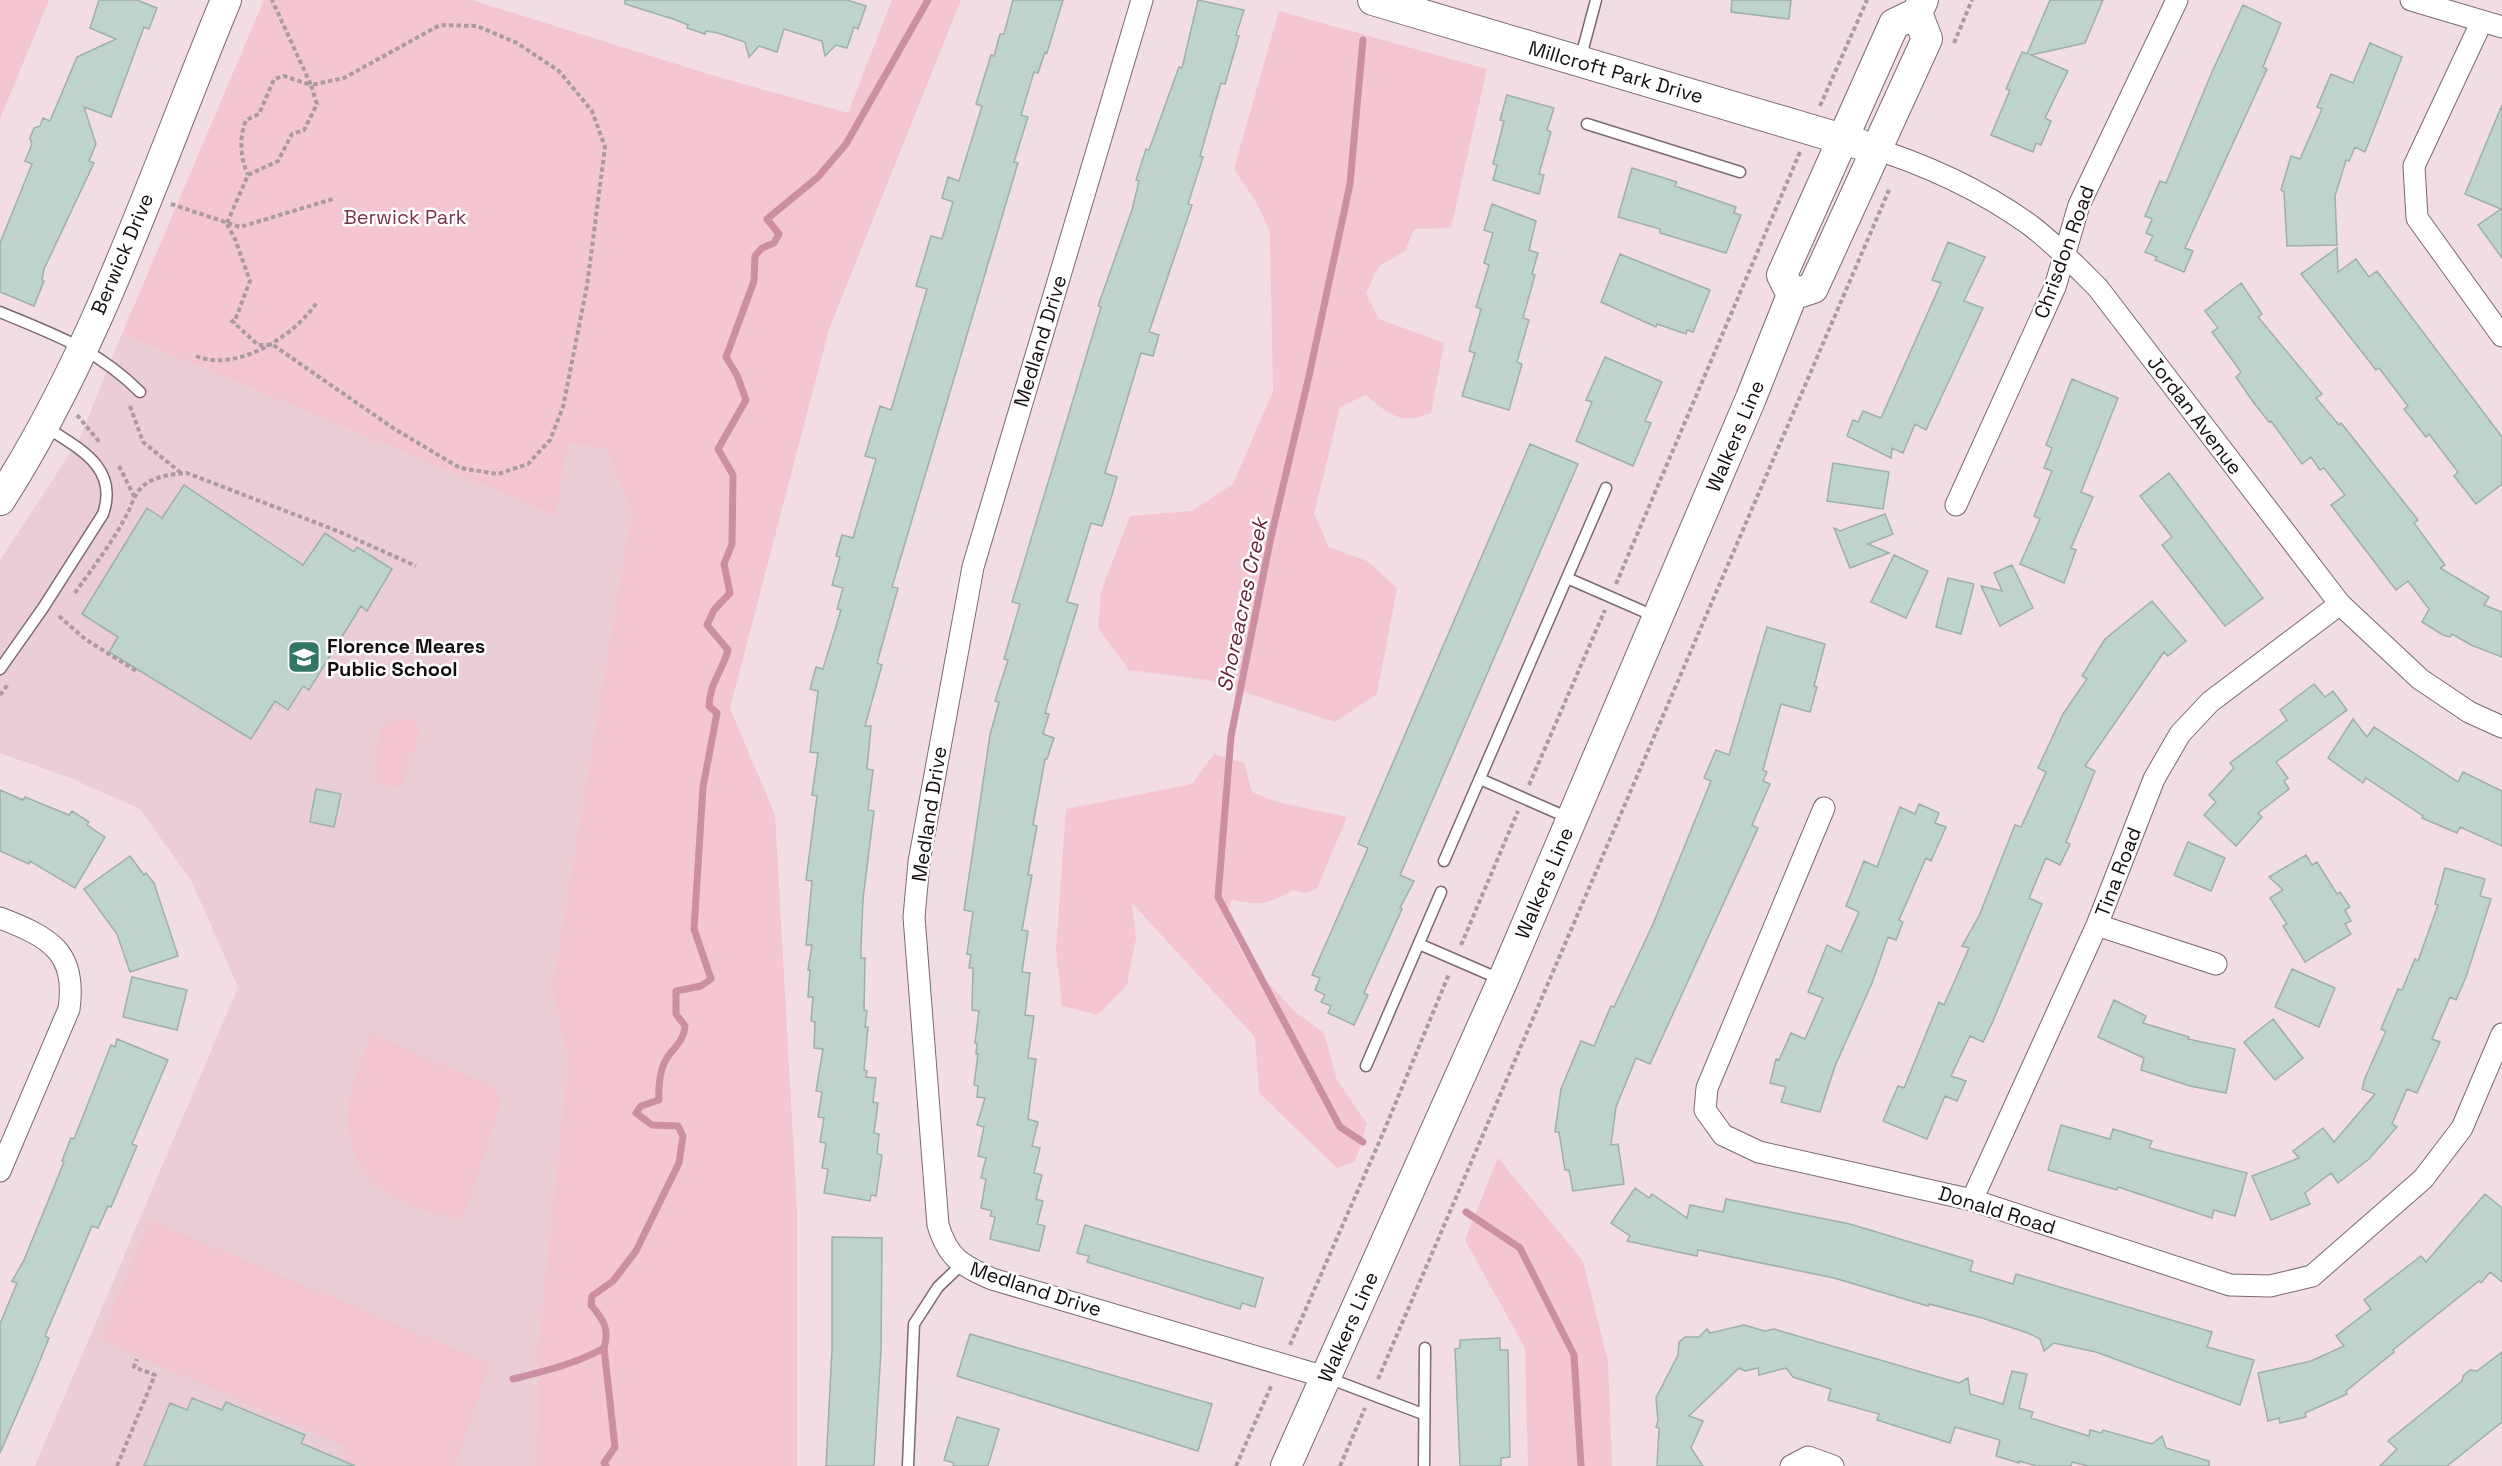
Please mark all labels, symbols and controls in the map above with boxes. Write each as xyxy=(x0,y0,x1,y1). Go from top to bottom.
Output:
street label: Millcroft Park Drive xyxy=(1526,35,1706,109)
street label: Chrisdon Road xyxy=(2028,182,2100,322)
street label: Berwick Drive xyxy=(85,189,159,319)
park label: Berwick Park xyxy=(344,204,467,230)
street label: Medland Drive xyxy=(1008,272,1072,410)
street label: Jordan Avenue xyxy=(2142,350,2248,480)
street label: Walkers Line xyxy=(1700,376,1770,496)
water label: Shoreacres Creek xyxy=(1210,513,1274,694)
place label: Florence Meares Public School xyxy=(327,633,485,682)
school or university icon: Florence Meares Public School xyxy=(286,639,322,675)
street label: Medland Drive xyxy=(905,744,953,884)
street label: Walkers Line xyxy=(1509,823,1579,943)
street label: Tina Road xyxy=(2089,823,2147,921)
street label: Donald Road xyxy=(1935,1180,2059,1240)
street label: Medland Drive xyxy=(967,1256,1105,1322)
street label: Walkers Line xyxy=(1312,1267,1384,1387)

